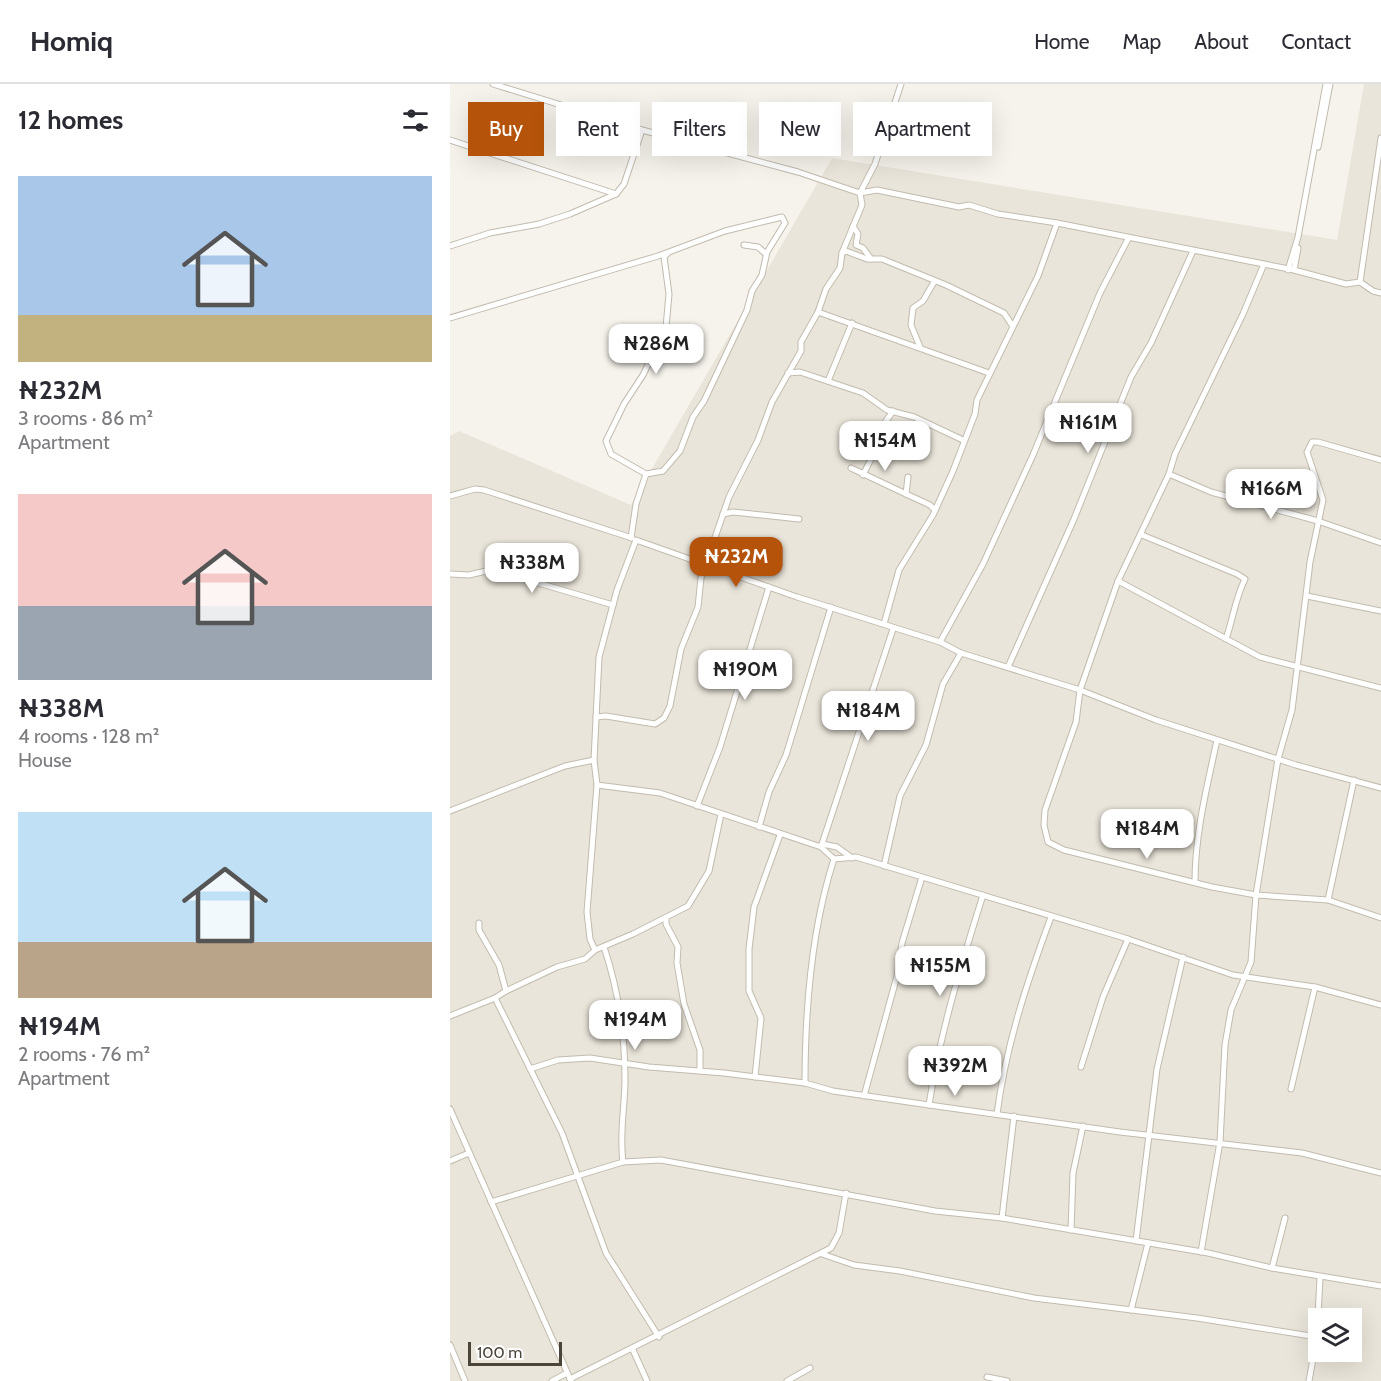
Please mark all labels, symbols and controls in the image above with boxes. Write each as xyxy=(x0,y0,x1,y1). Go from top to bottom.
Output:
text: Homiq xyxy=(30,24,113,58)
text: Home xyxy=(1034,29,1090,54)
text: Map xyxy=(1123,29,1161,54)
text: About xyxy=(1194,29,1248,54)
text: Contact xyxy=(1281,29,1351,54)
chip: Buy xyxy=(468,102,544,156)
chip: Rent xyxy=(556,102,640,156)
chip: Filters xyxy=(652,102,747,156)
chip: New xyxy=(759,102,841,156)
chip: Apartment xyxy=(853,102,992,156)
text: 12 homes xyxy=(18,104,123,136)
icon: filters xyxy=(399,104,432,137)
icon: home xyxy=(171,215,279,323)
pin: ₦286M xyxy=(614,324,698,375)
text: ₦286M xyxy=(623,331,689,355)
text: ₦232M xyxy=(18,374,102,406)
pin: ₦161M xyxy=(1046,403,1130,454)
text: 3 rooms · 86 m² xyxy=(18,406,153,430)
text: ₦161M xyxy=(1059,410,1117,434)
pin: ₦154M xyxy=(843,421,927,472)
text: ₦154M xyxy=(853,428,917,452)
text: Apartment xyxy=(18,430,110,454)
pin: ₦166M xyxy=(1229,469,1313,520)
text: ₦166M xyxy=(1240,476,1302,500)
icon: home xyxy=(171,533,279,641)
pin: ₦232M xyxy=(694,537,778,588)
pin: ₦338M xyxy=(490,543,574,594)
text: ₦232M xyxy=(704,544,768,568)
text: ₦338M xyxy=(499,550,565,574)
pin: ₦190M xyxy=(703,650,787,701)
text: ₦190M xyxy=(712,657,778,681)
pin: ₦184M xyxy=(826,691,910,742)
text: ₦338M xyxy=(18,692,104,724)
text: ₦184M xyxy=(836,698,900,722)
text: 4 rooms · 128 m² xyxy=(18,724,160,748)
text: House xyxy=(18,748,72,772)
pin: ₦184M xyxy=(1105,809,1189,860)
text: ₦184M xyxy=(1115,816,1179,840)
icon: home xyxy=(171,851,279,959)
pin: ₦155M xyxy=(898,946,982,997)
text: ₦155M xyxy=(909,953,971,977)
pin: ₦194M xyxy=(593,1000,677,1051)
text: ₦194M xyxy=(603,1007,667,1031)
text: ₦194M xyxy=(18,1010,101,1042)
text: 2 rooms · 76 m² xyxy=(18,1042,150,1066)
pin: ₦392M xyxy=(913,1046,997,1097)
text: ₦392M xyxy=(922,1053,988,1077)
text: Apartment xyxy=(18,1066,110,1090)
map controls xyxy=(1308,1308,1362,1362)
button: layers xyxy=(1308,1308,1362,1362)
scale bar xyxy=(468,1339,562,1366)
text: 100 m xyxy=(477,1343,522,1362)

